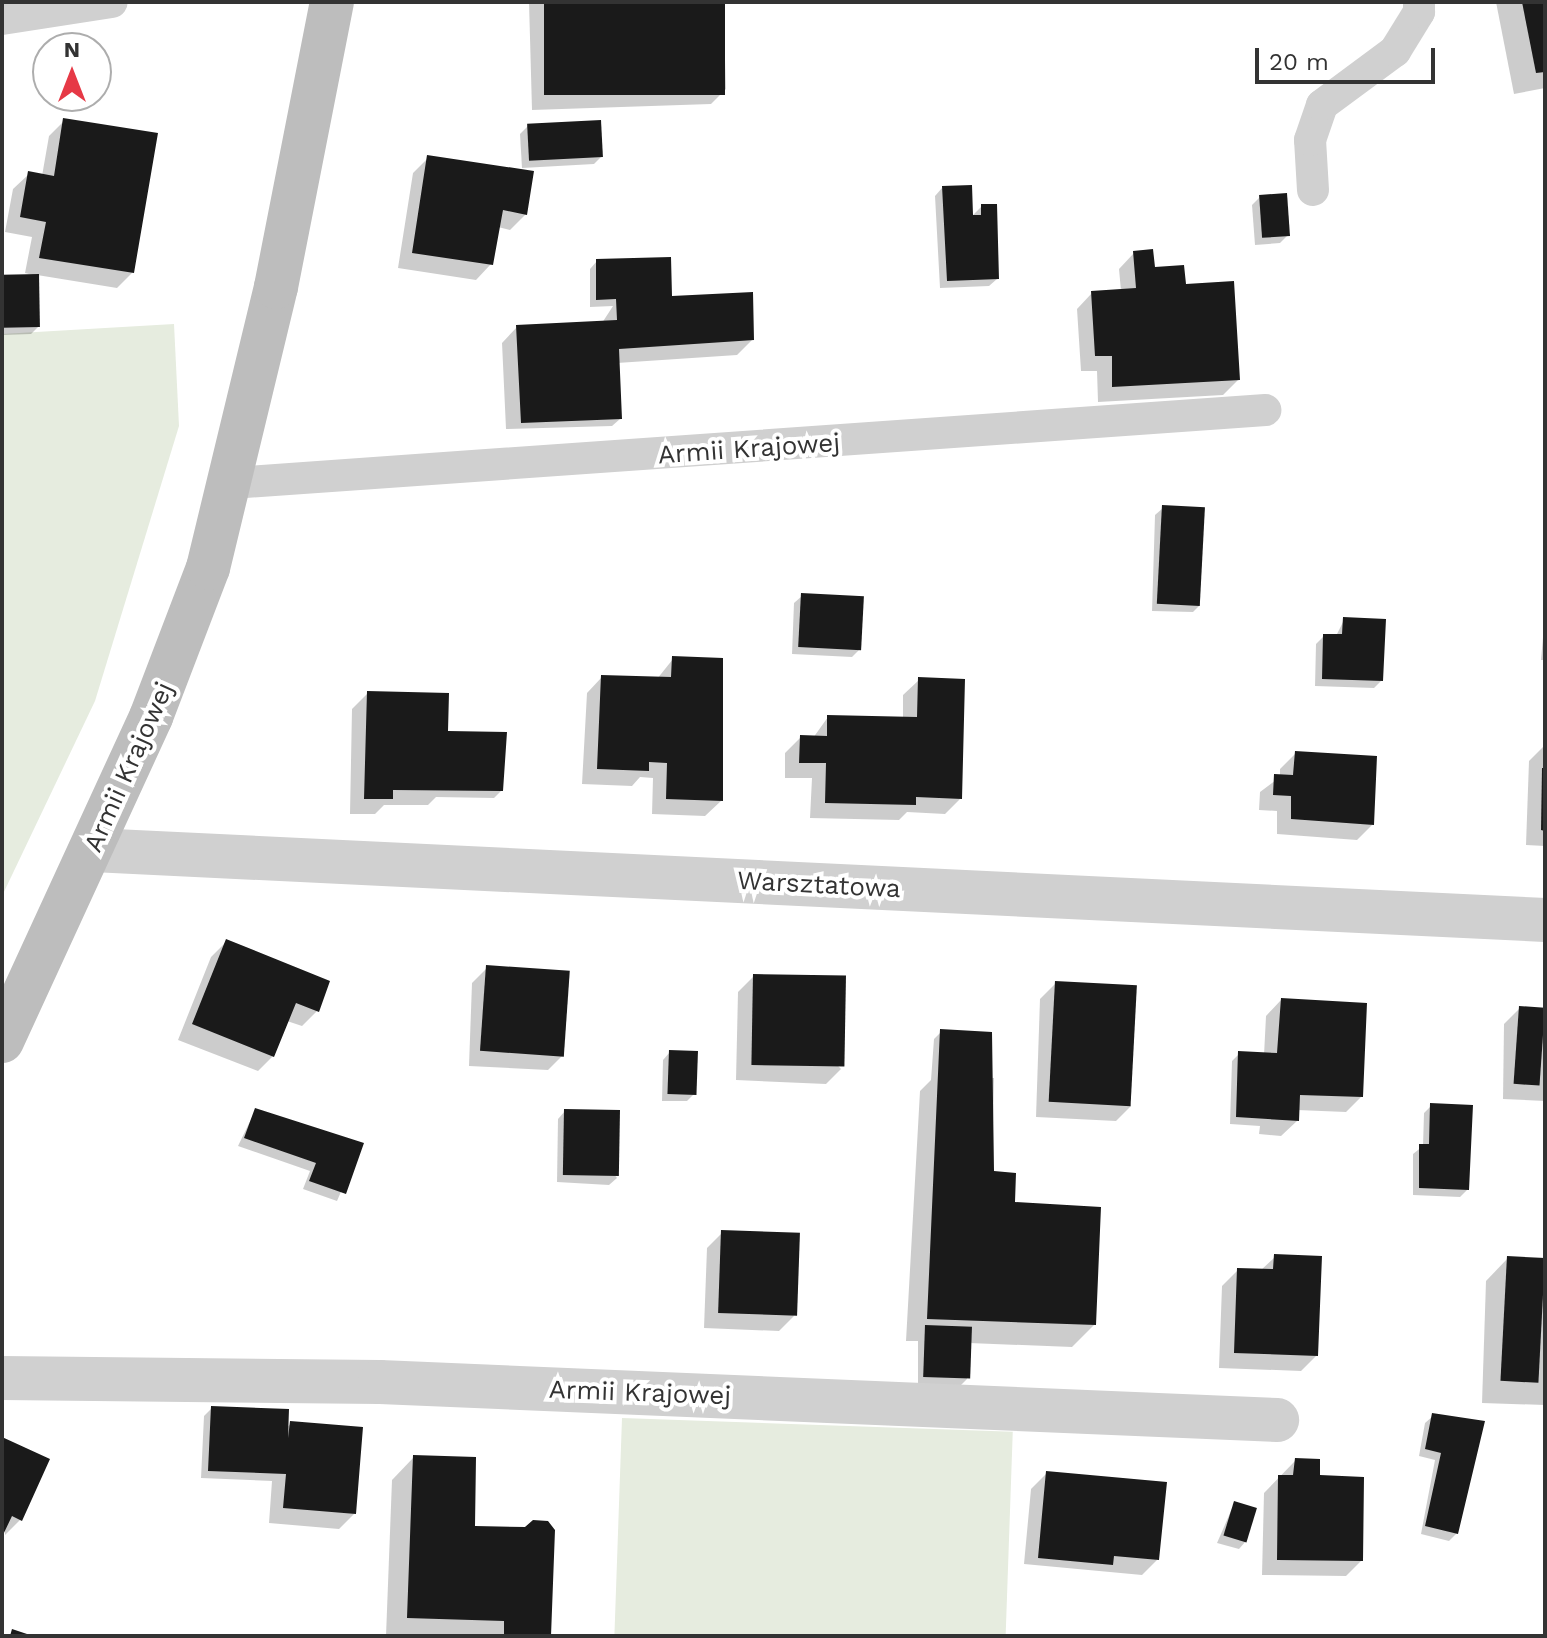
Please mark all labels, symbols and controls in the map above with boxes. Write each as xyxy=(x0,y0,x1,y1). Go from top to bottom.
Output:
north arrow xyxy=(32,32,112,112)
scale bar xyxy=(1259,32,1439,82)
text: N xyxy=(64,37,80,62)
text: 20 m xyxy=(1269,48,1329,76)
street label: Armii Krajowej xyxy=(657,427,841,471)
street label: Armii Krajowej xyxy=(78,677,180,857)
street label: Warsztatowa xyxy=(736,865,902,905)
street label: Armii Krajowej xyxy=(548,1374,732,1412)

